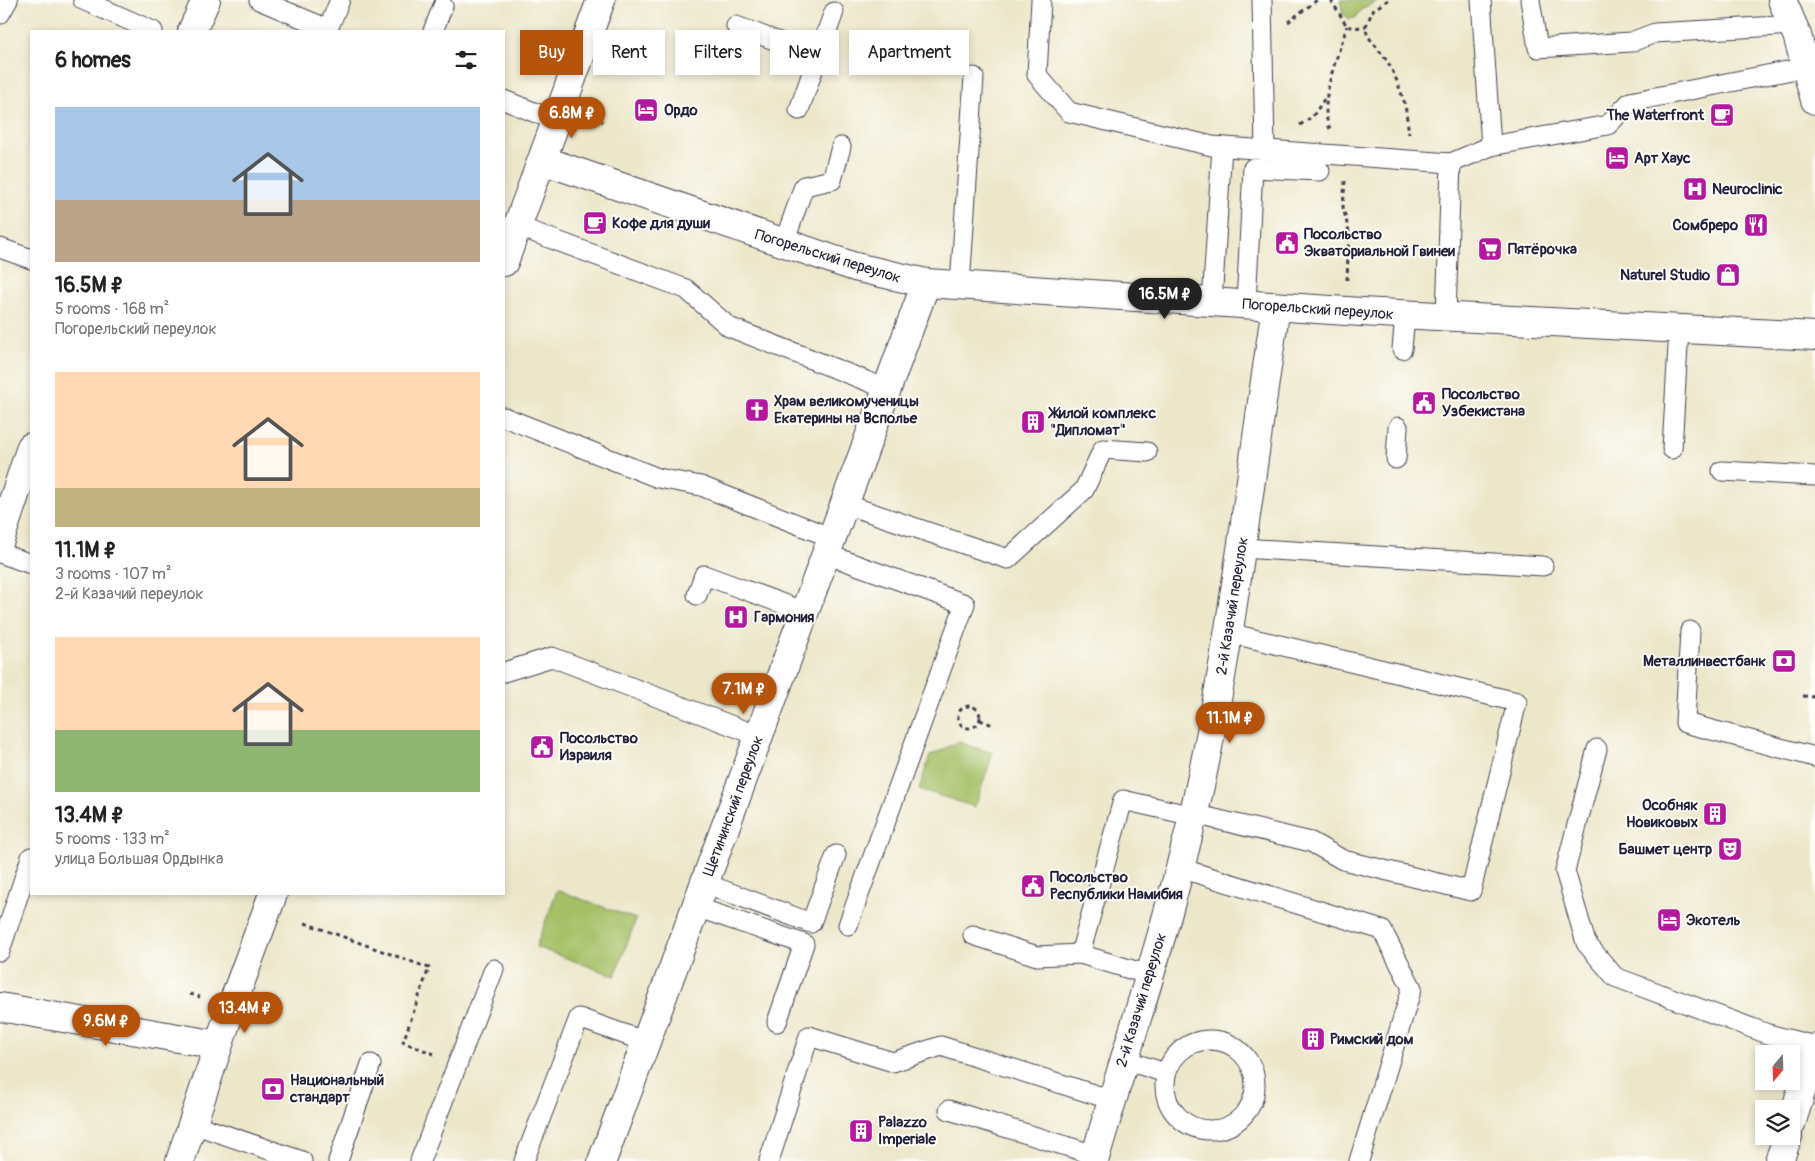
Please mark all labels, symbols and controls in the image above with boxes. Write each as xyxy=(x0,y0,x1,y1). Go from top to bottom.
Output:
chip: Buy xyxy=(520,30,583,75)
chip: Rent xyxy=(593,30,665,75)
chip: Filters xyxy=(675,30,760,75)
chip: New xyxy=(770,30,839,75)
chip: Apartment xyxy=(849,30,969,75)
icon: filters xyxy=(452,46,480,74)
text: 6 homes xyxy=(55,47,131,74)
pin: 6.8M ₽ xyxy=(531,96,613,139)
hotel icon: Ордо xyxy=(633,97,659,123)
place label: Ордо xyxy=(664,101,698,120)
cafe icon: The Waterfront xyxy=(1709,102,1735,128)
text: 6.8M ₽ xyxy=(549,103,595,123)
place label: The Waterfront xyxy=(1605,106,1705,125)
icon: home xyxy=(223,139,313,229)
hotel icon: Арт Хаус xyxy=(1604,145,1630,171)
place label: Арт Хаус xyxy=(1634,149,1691,168)
hospital icon: Neuroclinic xyxy=(1682,176,1708,202)
place label: Neuroclinic xyxy=(1712,180,1783,199)
cafe icon: Кофе для души xyxy=(582,210,608,236)
restaurant icon: Сомбреро xyxy=(1743,212,1769,238)
place label: Кофе для души xyxy=(612,214,710,233)
place label: Сомбреро xyxy=(1673,216,1738,235)
street label: Погорельский переулок xyxy=(753,225,903,288)
place label: Посольство Экваториальной Гвинеи xyxy=(1304,225,1455,261)
public building icon: Посольство Экваториальной Гвинеи xyxy=(1274,230,1300,256)
supermarket icon: Пятёрочка xyxy=(1477,236,1503,262)
place label: Пятёрочка xyxy=(1508,240,1577,259)
shop icon: Naturel Studio xyxy=(1715,262,1741,288)
place label: Naturel Studio xyxy=(1620,266,1710,285)
text: 16.5M ₽ xyxy=(55,272,124,299)
pin: 16.5M ₽ xyxy=(1119,278,1211,320)
text: 16.5M ₽ xyxy=(1139,284,1191,304)
street label: Погорельский переулок xyxy=(1242,295,1394,324)
text: 5 rooms · 168 m² xyxy=(55,299,169,319)
text: Погорельский переулок xyxy=(55,319,217,339)
place label: Посольство Узбекистана xyxy=(1442,385,1525,421)
public building icon: Посольство Узбекистана xyxy=(1411,390,1437,416)
place label: Храм великомученицы Екатерины на Всполье xyxy=(774,392,919,428)
church icon: Храм великомученицы Екатерины на Всполье xyxy=(744,397,770,423)
icon: home xyxy=(223,404,313,494)
place label: Жилой комплекс "Дипломат" xyxy=(1047,404,1156,440)
building icon: Жилой комплекс "Дипломат" xyxy=(1020,409,1046,435)
street label: 2-й Казачий переулок xyxy=(1212,536,1253,676)
text: 11.1M ₽ xyxy=(55,537,117,564)
text: 3 rooms · 107 m² xyxy=(55,564,172,584)
text: 2-й Казачий переулок xyxy=(55,584,204,604)
hospital icon: Гармония xyxy=(723,604,749,630)
place label: Гармония xyxy=(754,608,814,627)
bank icon: Металлинвестбанк xyxy=(1771,648,1797,674)
place label: Металлинвестбанк xyxy=(1643,652,1766,671)
icon: home xyxy=(223,669,313,759)
pin: 7.1M ₽ xyxy=(703,672,785,715)
text: 7.1M ₽ xyxy=(723,679,765,699)
pin: 11.1M ₽ xyxy=(1184,702,1276,744)
text: 11.1M ₽ xyxy=(1207,708,1253,728)
place label: Посольство Израиля xyxy=(560,729,638,765)
street label: Щетининский переулок xyxy=(699,733,768,879)
public building icon: Посольство Израиля xyxy=(529,734,555,760)
place label: Особняк Новиковых xyxy=(1626,796,1698,832)
building icon: Особняк Новиковых xyxy=(1702,801,1728,827)
text: 13.4M ₽ xyxy=(55,802,124,829)
text: 5 rooms · 133 m² xyxy=(55,829,170,849)
theatre icon: Башмет центр xyxy=(1717,836,1743,862)
place label: Башмет центр xyxy=(1618,840,1712,859)
text: улица Большая Ордынка xyxy=(55,849,223,869)
place label: Посольство Республики Намибия xyxy=(1050,868,1183,904)
public building icon: Посольство Республики Намибия xyxy=(1020,873,1046,899)
hotel icon: Экотель xyxy=(1656,907,1682,933)
place label: Экотель xyxy=(1686,911,1741,930)
street label: 2-й Казачий переулок xyxy=(1112,930,1171,1070)
pin: 13.4M ₽ xyxy=(199,992,291,1034)
text: 13.4M ₽ xyxy=(219,998,271,1018)
pin: 9.6M ₽ xyxy=(65,1004,147,1047)
text: 9.6M ₽ xyxy=(83,1011,129,1031)
building icon: Римский дом xyxy=(1300,1026,1326,1052)
place label: Римский дом xyxy=(1330,1030,1414,1049)
north arrow xyxy=(1755,1045,1800,1090)
map controls xyxy=(1755,1045,1800,1145)
place label: Национальный стандарт xyxy=(289,1071,384,1107)
bank icon: Национальный стандарт xyxy=(260,1076,286,1102)
button: layers xyxy=(1755,1100,1800,1145)
place label: Palazzo Imperiale xyxy=(878,1113,937,1149)
building icon: Palazzo Imperiale xyxy=(848,1118,874,1144)

